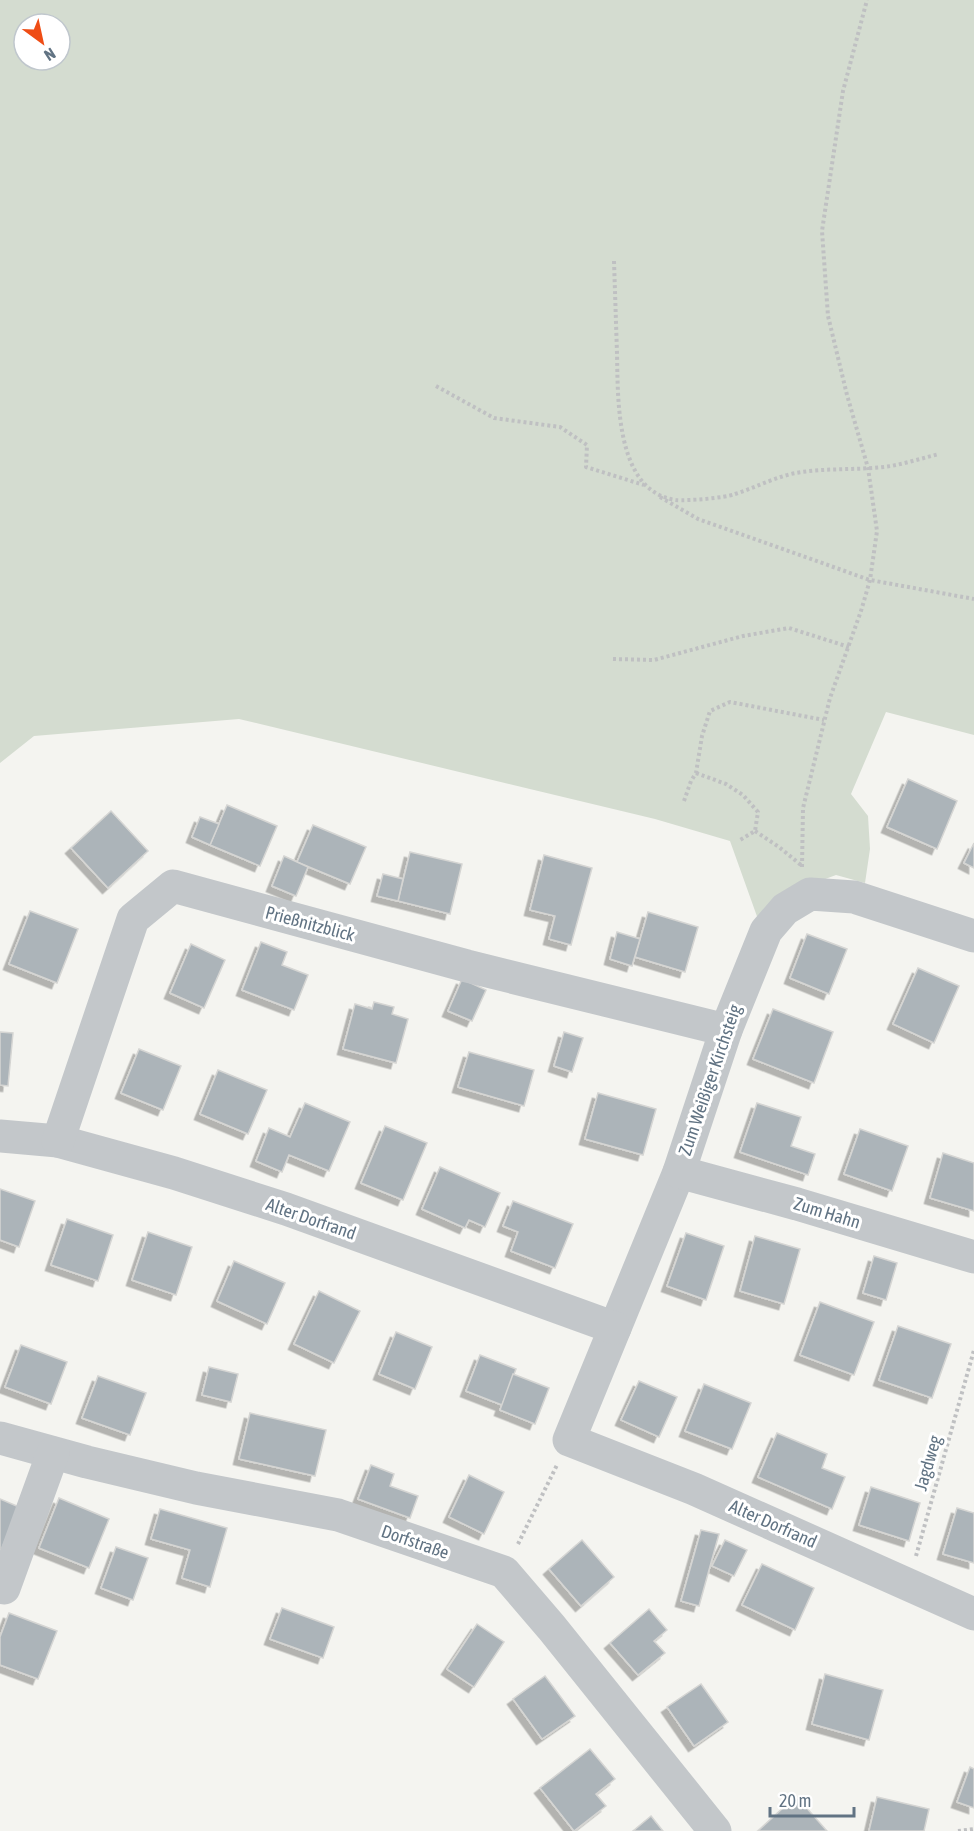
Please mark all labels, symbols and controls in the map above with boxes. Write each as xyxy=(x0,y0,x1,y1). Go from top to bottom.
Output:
north arrow xyxy=(12,12,72,72)
text: N xyxy=(41,44,59,65)
street label: Prießnitzblick xyxy=(263,902,357,946)
street label: Zum Weißiger Kirchsteig xyxy=(674,1001,745,1158)
street label: Zum Hahn xyxy=(791,1192,863,1233)
street label: Alter Dorfrand xyxy=(263,1193,359,1244)
street label: Jagdweg xyxy=(910,1433,945,1493)
street label: Alter Dorfrand xyxy=(726,1495,820,1552)
street label: Dorfstraße xyxy=(379,1520,452,1563)
scale bar xyxy=(770,1780,854,1818)
text: 20 m xyxy=(779,1790,811,1811)

